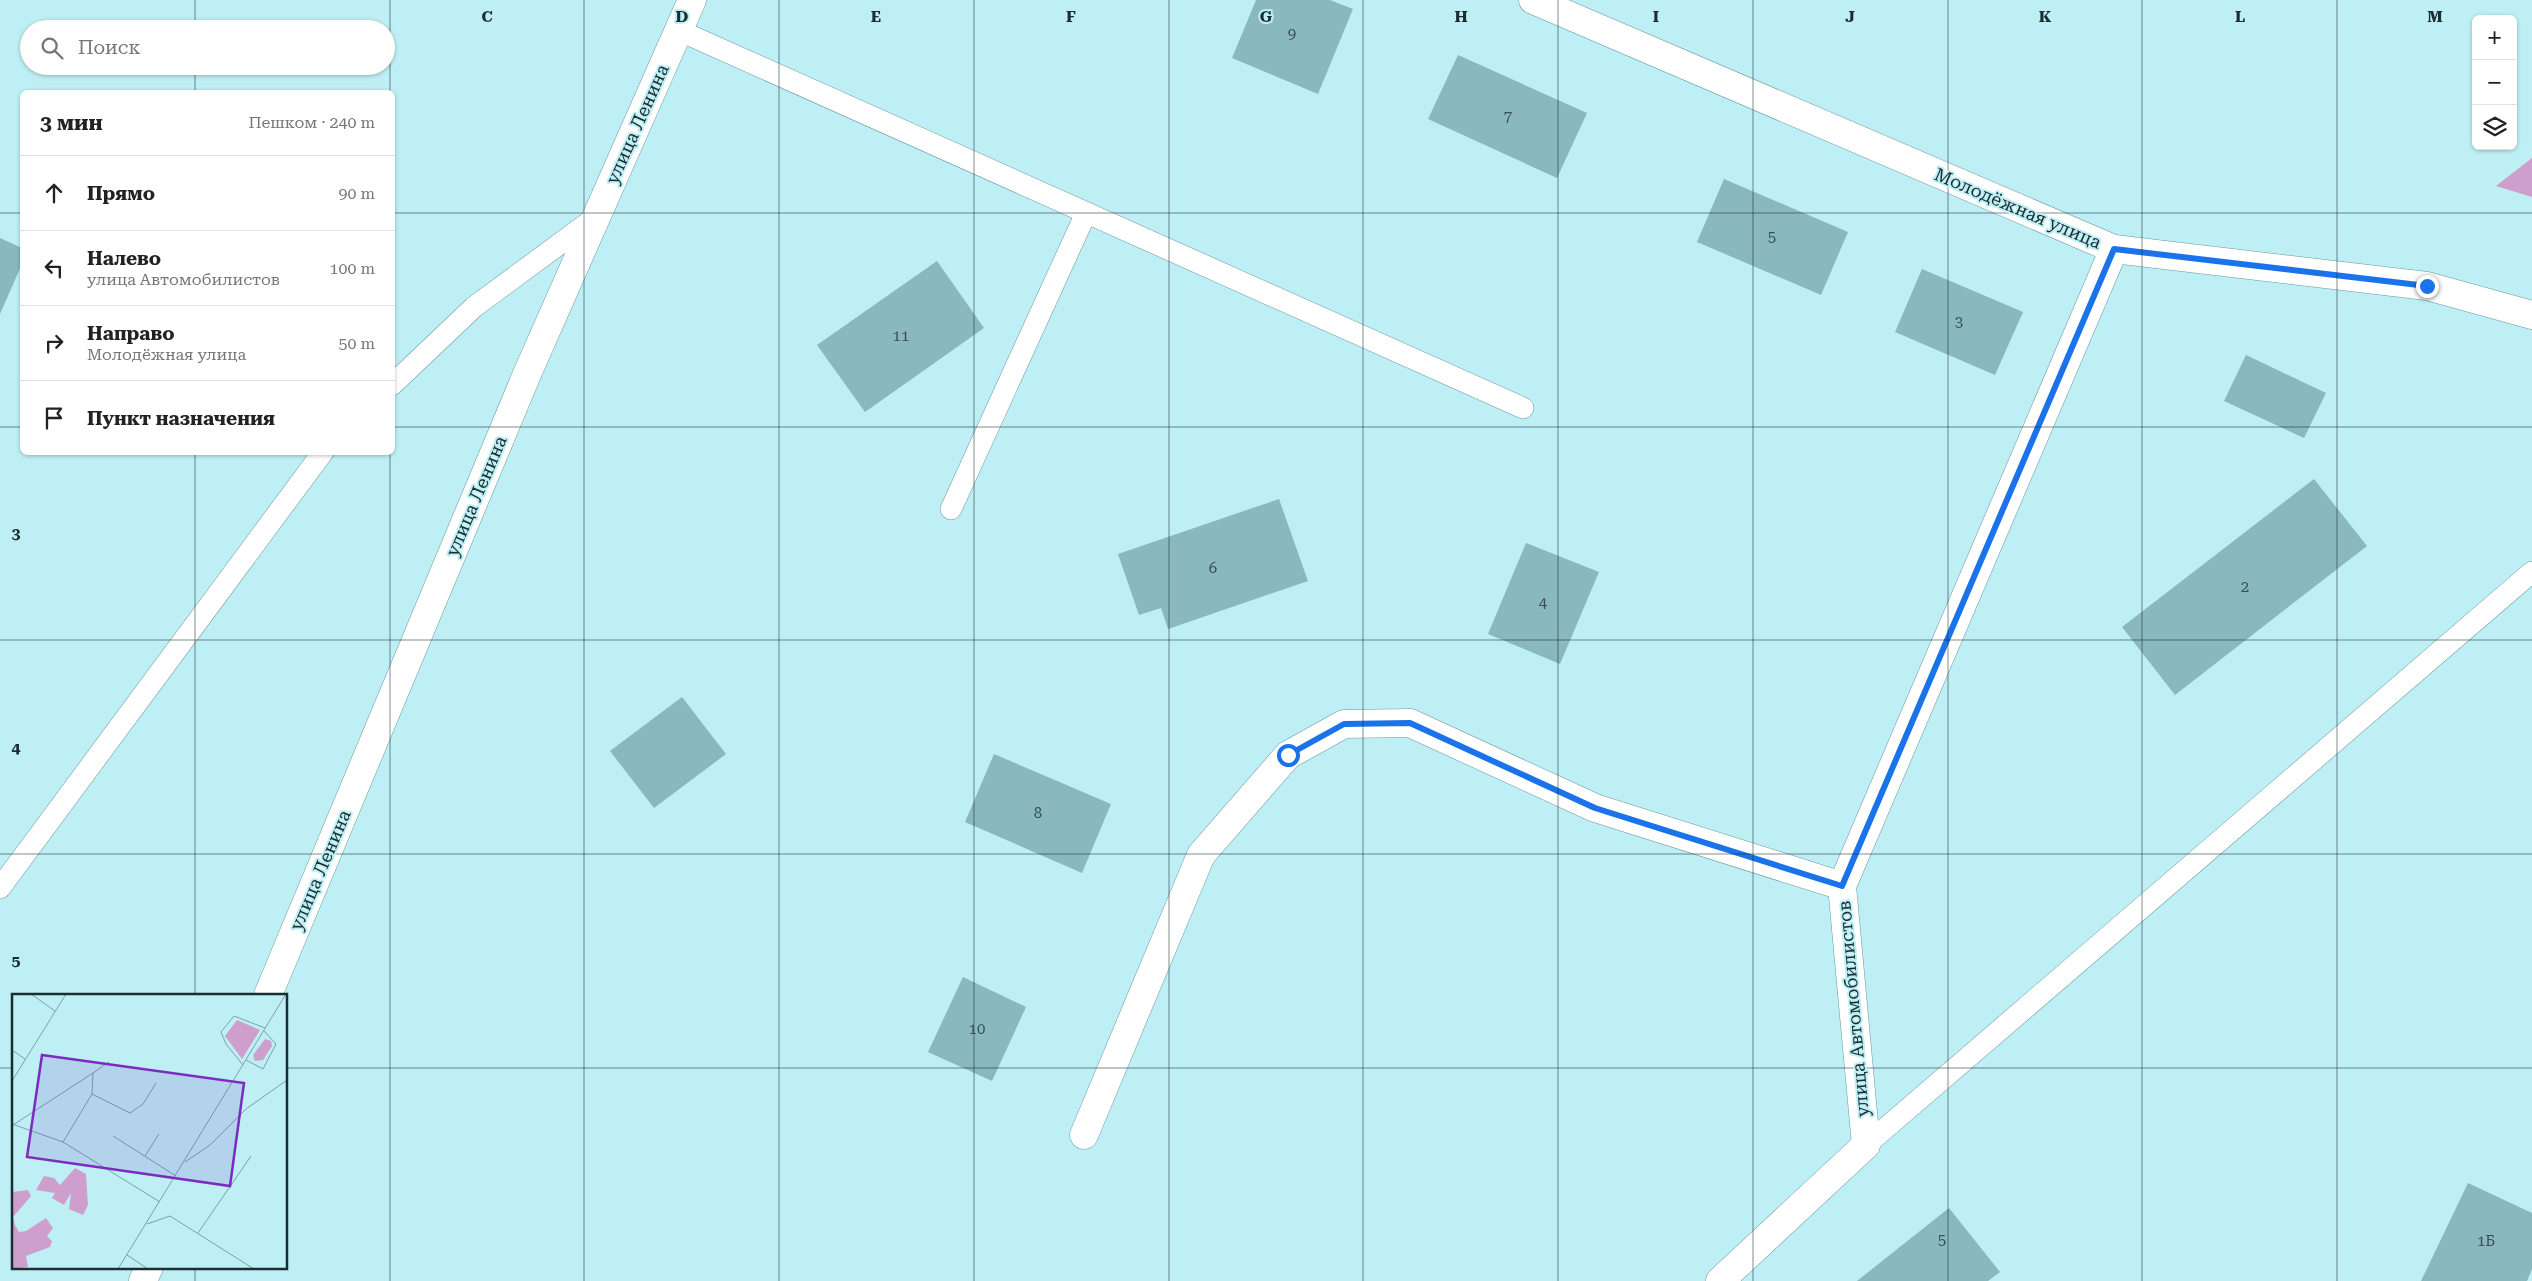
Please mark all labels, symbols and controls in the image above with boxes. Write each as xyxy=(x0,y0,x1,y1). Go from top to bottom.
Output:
text: C xyxy=(481,7,493,26)
text: D xyxy=(676,7,689,26)
text: E xyxy=(871,7,881,26)
text: F xyxy=(1066,7,1076,26)
text: G xyxy=(1260,7,1273,26)
text: H xyxy=(1454,7,1468,26)
text: I xyxy=(1653,7,1659,26)
text: J xyxy=(1845,7,1855,26)
text: K xyxy=(2039,7,2052,26)
text: L xyxy=(2235,7,2245,26)
text: M xyxy=(2427,7,2443,26)
map controls xyxy=(2472,15,2517,150)
button: + xyxy=(2472,15,2517,60)
search box xyxy=(20,20,395,75)
house number: 9 xyxy=(1288,25,1296,43)
icon: search xyxy=(38,34,66,62)
text: Поиск xyxy=(78,36,141,59)
button: − xyxy=(2472,60,2517,105)
street label: улица Ленина xyxy=(601,61,673,187)
button: layers xyxy=(2472,105,2517,150)
house number: 7 xyxy=(1504,107,1512,125)
text: 3 мин xyxy=(40,111,103,135)
text: Пешком · 240 m xyxy=(248,113,375,132)
street label: Молодёжная улица xyxy=(1931,163,2105,253)
icon: ahead xyxy=(40,179,68,207)
text: Прямо xyxy=(87,182,155,205)
text: 90 m xyxy=(338,184,375,203)
house number: 5 xyxy=(1768,228,1776,246)
text: Налево xyxy=(87,247,161,270)
icon: left xyxy=(40,254,68,282)
text: 100 m xyxy=(329,259,375,278)
text: улица Автомобилистов xyxy=(87,270,280,289)
route end xyxy=(2416,275,2439,298)
house number: 3 xyxy=(1955,313,1963,331)
text: Направо xyxy=(87,322,174,345)
house number: 11 xyxy=(893,327,909,345)
icon: right xyxy=(40,329,68,357)
text: 50 m xyxy=(338,334,375,353)
text: Молодёжная улица xyxy=(87,345,246,364)
icon: arrive xyxy=(40,404,68,432)
text: Пункт назначения xyxy=(87,407,275,430)
street label: улица Ленина xyxy=(441,432,511,559)
text: 3 xyxy=(12,524,21,543)
house number: 6 xyxy=(1209,559,1217,577)
house number: 2 xyxy=(2241,578,2249,596)
house number: 4 xyxy=(1539,594,1548,612)
text: 4 xyxy=(12,738,21,757)
route start xyxy=(1277,744,1300,767)
house number: 8 xyxy=(1034,804,1042,822)
street label: улица Ленина xyxy=(285,806,355,933)
street label: улица Автомобилистов xyxy=(1833,900,1873,1118)
text: 5 xyxy=(12,951,21,970)
inset map xyxy=(12,994,288,1268)
house number: 10 xyxy=(969,1020,985,1038)
house number: 5 xyxy=(1938,1231,1946,1249)
house number: 1Б xyxy=(2477,1232,2495,1250)

